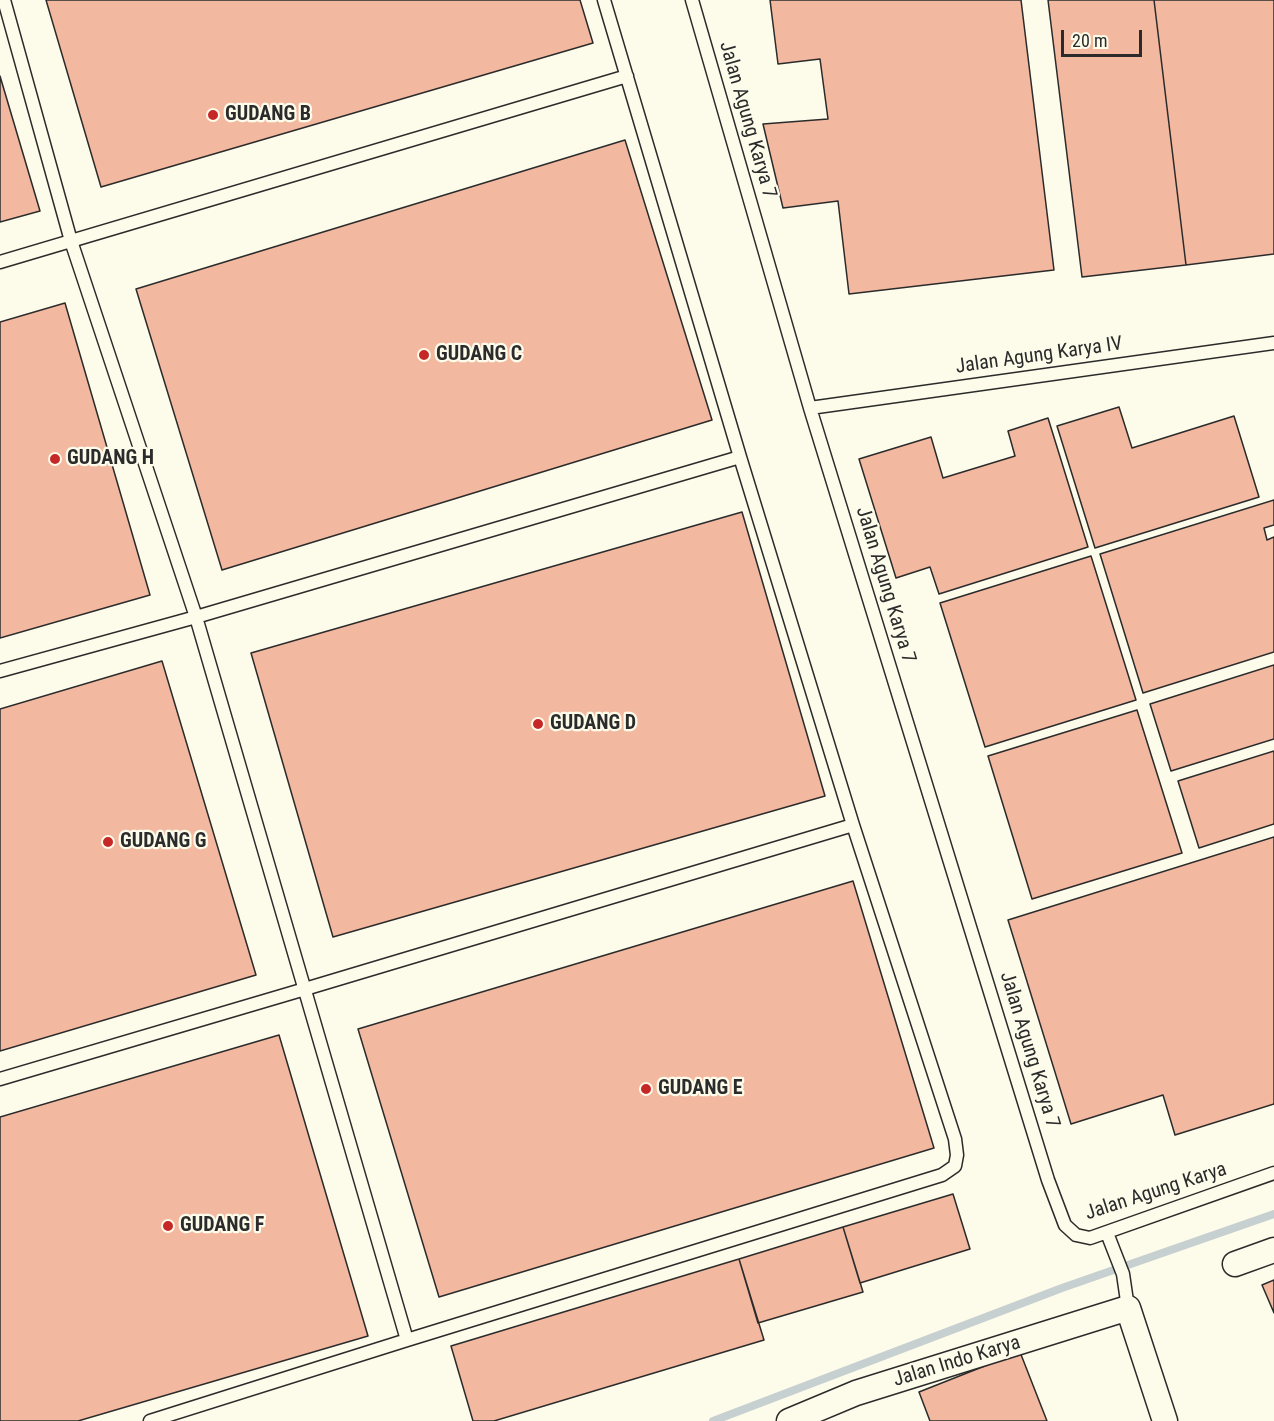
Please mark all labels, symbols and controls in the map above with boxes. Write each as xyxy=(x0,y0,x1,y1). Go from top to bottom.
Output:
scale bar xyxy=(1064,18,1145,56)
text: 20 m xyxy=(1072,30,1107,51)
street label: Jalan Agung Karya 7 xyxy=(713,39,781,201)
place label: GUDANG B xyxy=(225,103,311,127)
marker: GUDANG B xyxy=(206,108,220,122)
street label: Jalan Agung Karya IV xyxy=(954,332,1124,380)
place label: GUDANG C xyxy=(436,343,522,367)
marker: GUDANG C xyxy=(417,348,431,362)
place label: GUDANG H xyxy=(67,447,154,471)
marker: GUDANG H xyxy=(48,452,62,466)
street label: Jalan Agung Karya 7 xyxy=(850,504,920,666)
place label: GUDANG D xyxy=(550,712,636,736)
marker: GUDANG D xyxy=(531,717,545,731)
place label: GUDANG G xyxy=(120,830,206,854)
marker: GUDANG G xyxy=(101,835,115,849)
street label: Jalan Agung Karya 7 xyxy=(994,969,1064,1131)
place label: GUDANG E xyxy=(658,1077,743,1101)
marker: GUDANG E xyxy=(639,1082,653,1096)
street label: Jalan Agung Karya xyxy=(1082,1158,1230,1226)
place label: GUDANG F xyxy=(180,1214,264,1238)
marker: GUDANG F xyxy=(161,1219,175,1233)
street label: Jalan Indo Karya xyxy=(891,1331,1023,1393)

